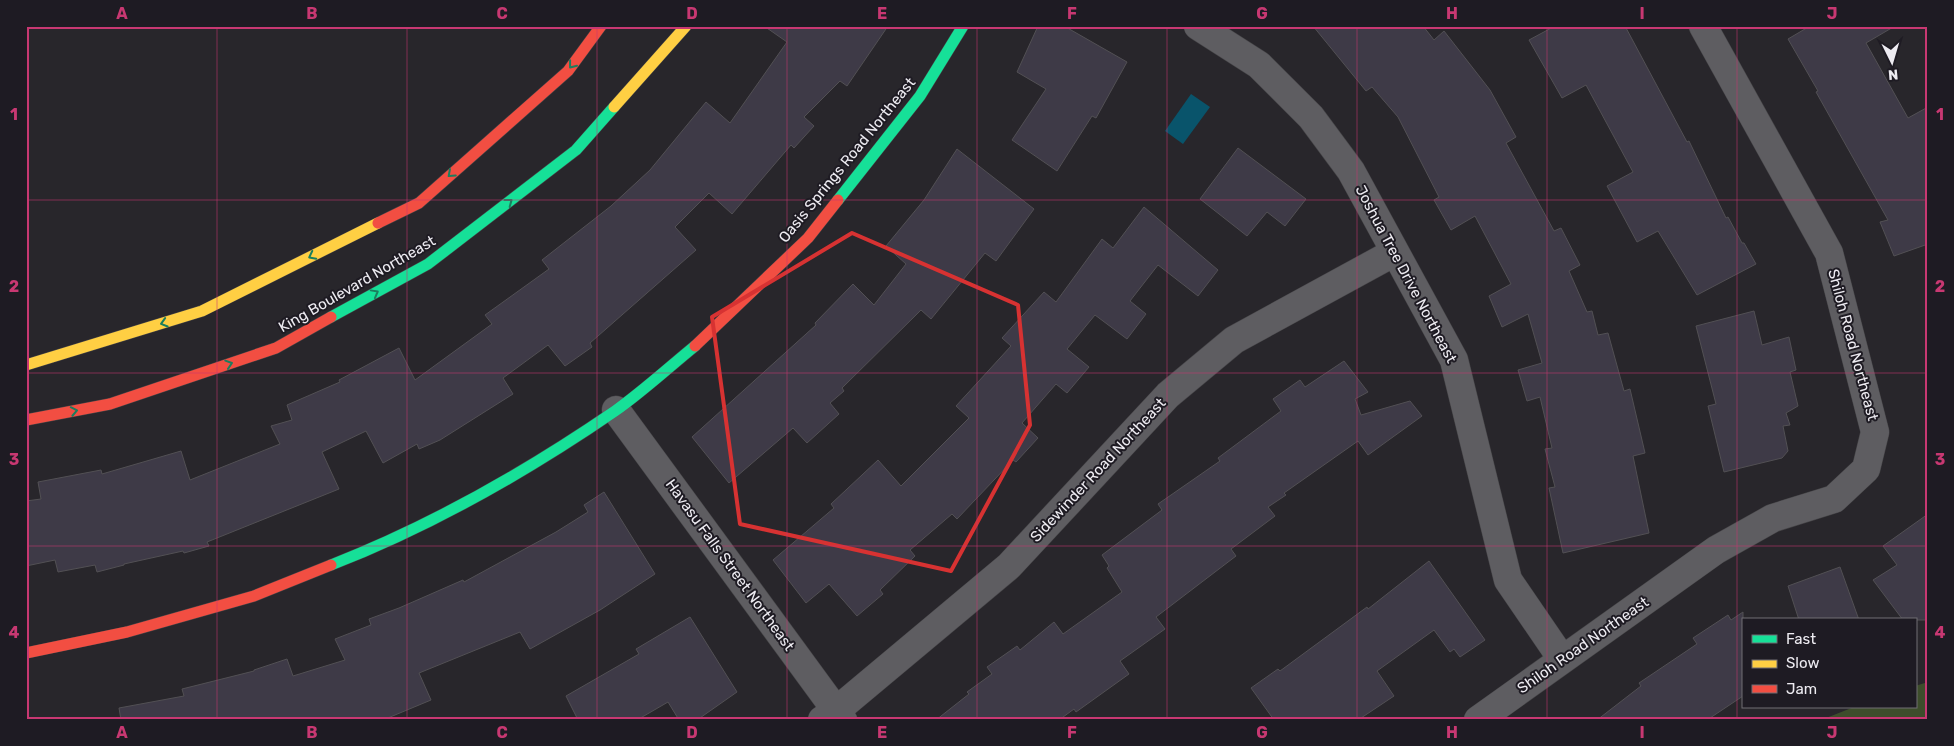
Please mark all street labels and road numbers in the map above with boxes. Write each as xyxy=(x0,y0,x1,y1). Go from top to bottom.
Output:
street label: Oasis Springs Road Northeast xyxy=(775,74,919,246)
street label: Joshua Tree Drive Northeast xyxy=(1351,182,1461,366)
street label: King Boulevard Northeast xyxy=(275,232,439,336)
street label: Shiloh Road Northeast xyxy=(1824,267,1882,423)
street label: Sidewinder Road Northeast xyxy=(1027,394,1170,546)
street label: Havasu Falls Street Northeast xyxy=(662,476,798,654)
street label: Shiloh Road Northeast xyxy=(1514,593,1652,697)

